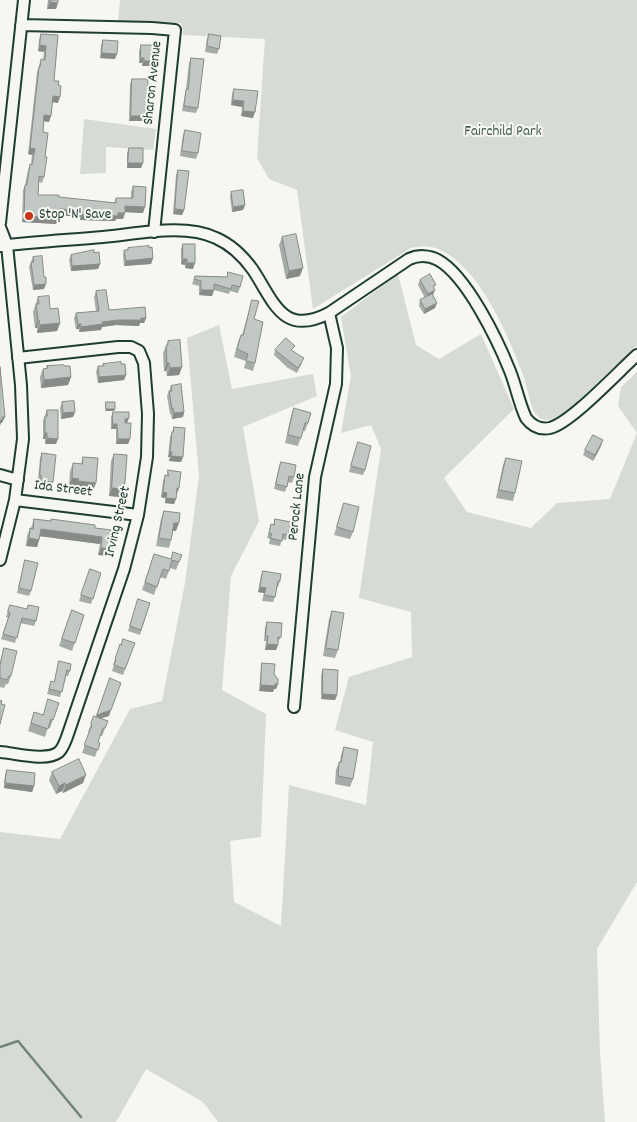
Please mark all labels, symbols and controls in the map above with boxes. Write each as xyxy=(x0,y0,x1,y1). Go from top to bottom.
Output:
street label: Sharon Avenue xyxy=(141,40,167,126)
park label: Fairchild Park xyxy=(464,124,542,142)
place label: Stop 'N' Save xyxy=(39,207,111,225)
marker: Stop 'N' Save xyxy=(23,210,35,222)
street label: Perock Lane xyxy=(285,472,311,542)
street label: Ida Street xyxy=(33,477,93,503)
street label: Irving Street xyxy=(102,485,136,559)

